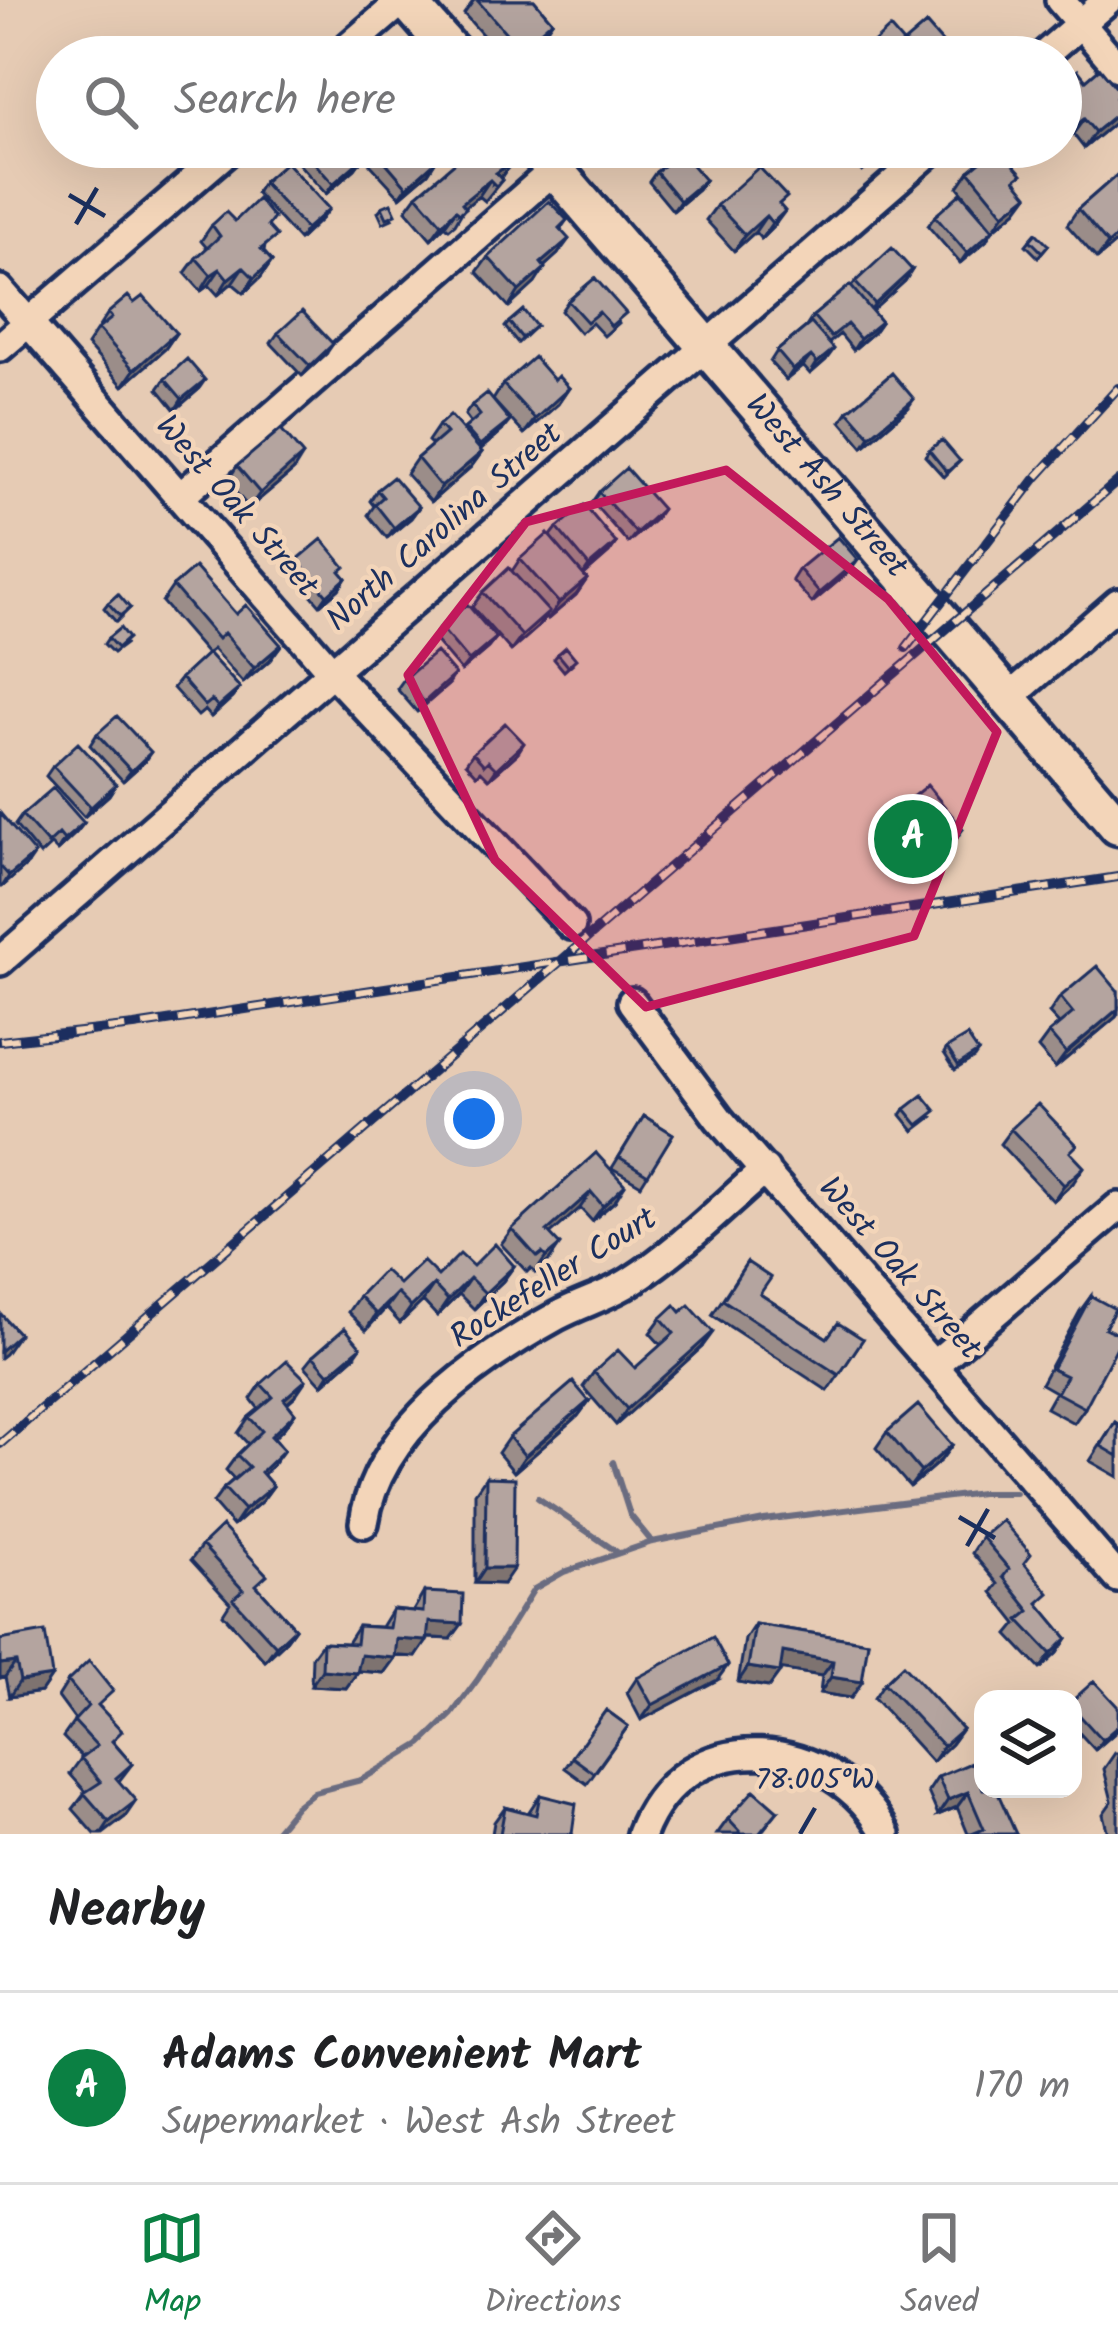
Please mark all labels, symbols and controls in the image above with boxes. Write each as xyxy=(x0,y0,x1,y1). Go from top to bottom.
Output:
search box xyxy=(36,36,1082,168)
text: Search here xyxy=(174,66,396,138)
icon: search xyxy=(78,69,144,135)
street label: West Ash Street xyxy=(731,382,922,591)
street label: West Oak Street xyxy=(141,403,332,612)
street label: North Carolina Street xyxy=(315,409,576,646)
pin: A xyxy=(874,794,952,884)
your location xyxy=(444,1089,504,1149)
street label: West Oak Street xyxy=(804,1165,995,1374)
street label: Rockefeller Court xyxy=(440,1193,669,1364)
map controls xyxy=(974,1690,1082,1798)
button: layers xyxy=(974,1690,1082,1798)
text: 78.005°W xyxy=(756,1757,874,1805)
text: Nearby xyxy=(48,1872,205,1953)
text: Adams Convenient Mart xyxy=(162,2021,642,2093)
text: A xyxy=(75,2057,99,2119)
text: 170 m xyxy=(974,2057,1070,2119)
text: Supermarket · West Ash Street xyxy=(162,2093,675,2155)
tab: Map xyxy=(139,2205,205,2330)
tab: Directions xyxy=(484,2205,621,2330)
tab: Saved xyxy=(900,2205,979,2330)

